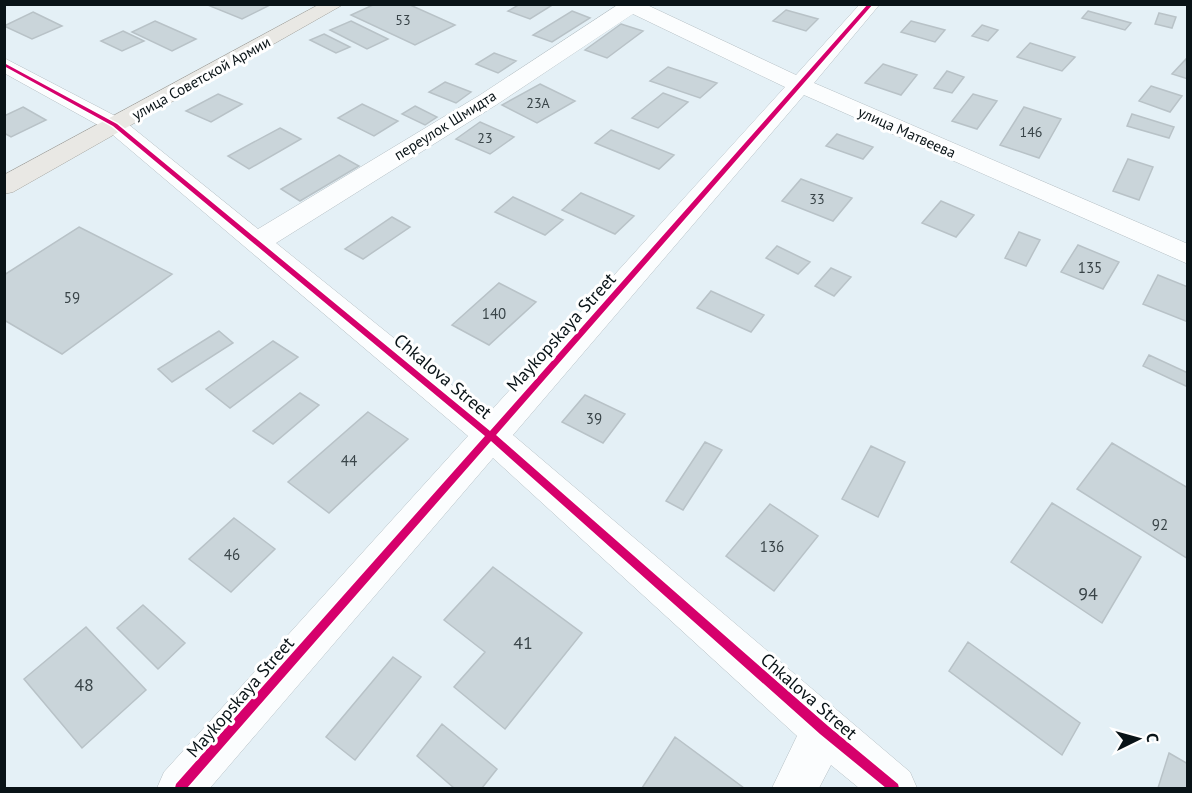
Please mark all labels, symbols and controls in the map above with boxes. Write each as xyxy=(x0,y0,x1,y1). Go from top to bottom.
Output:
house number: 53 xyxy=(395,11,411,29)
street label: улица Советской Армии xyxy=(128,32,274,124)
street label: переулок Шмидта xyxy=(390,86,500,164)
house number: 23А xyxy=(526,94,551,112)
street label: улица Матвеева xyxy=(855,102,959,162)
house number: 146 xyxy=(1020,123,1042,141)
house number: 23 xyxy=(477,129,493,147)
house number: 33 xyxy=(809,190,825,208)
house number: 135 xyxy=(1078,258,1102,277)
street label: Maykopskaya Street xyxy=(501,268,621,396)
house number: 59 xyxy=(64,288,80,307)
house number: 140 xyxy=(482,304,506,323)
street label: Chkalova Street xyxy=(389,328,497,424)
house number: 39 xyxy=(586,409,602,428)
house number: 44 xyxy=(341,451,357,470)
house number: 92 xyxy=(1152,515,1168,534)
house number: 136 xyxy=(760,537,784,556)
house number: 46 xyxy=(224,545,240,564)
house number: 94 xyxy=(1078,582,1098,605)
house number: 41 xyxy=(513,631,533,654)
street label: Maykopskaya Street xyxy=(181,632,299,762)
street label: Chkalova Street xyxy=(756,648,862,744)
house number: 48 xyxy=(74,673,94,696)
north arrow xyxy=(1108,709,1168,769)
text: С xyxy=(1143,732,1163,743)

